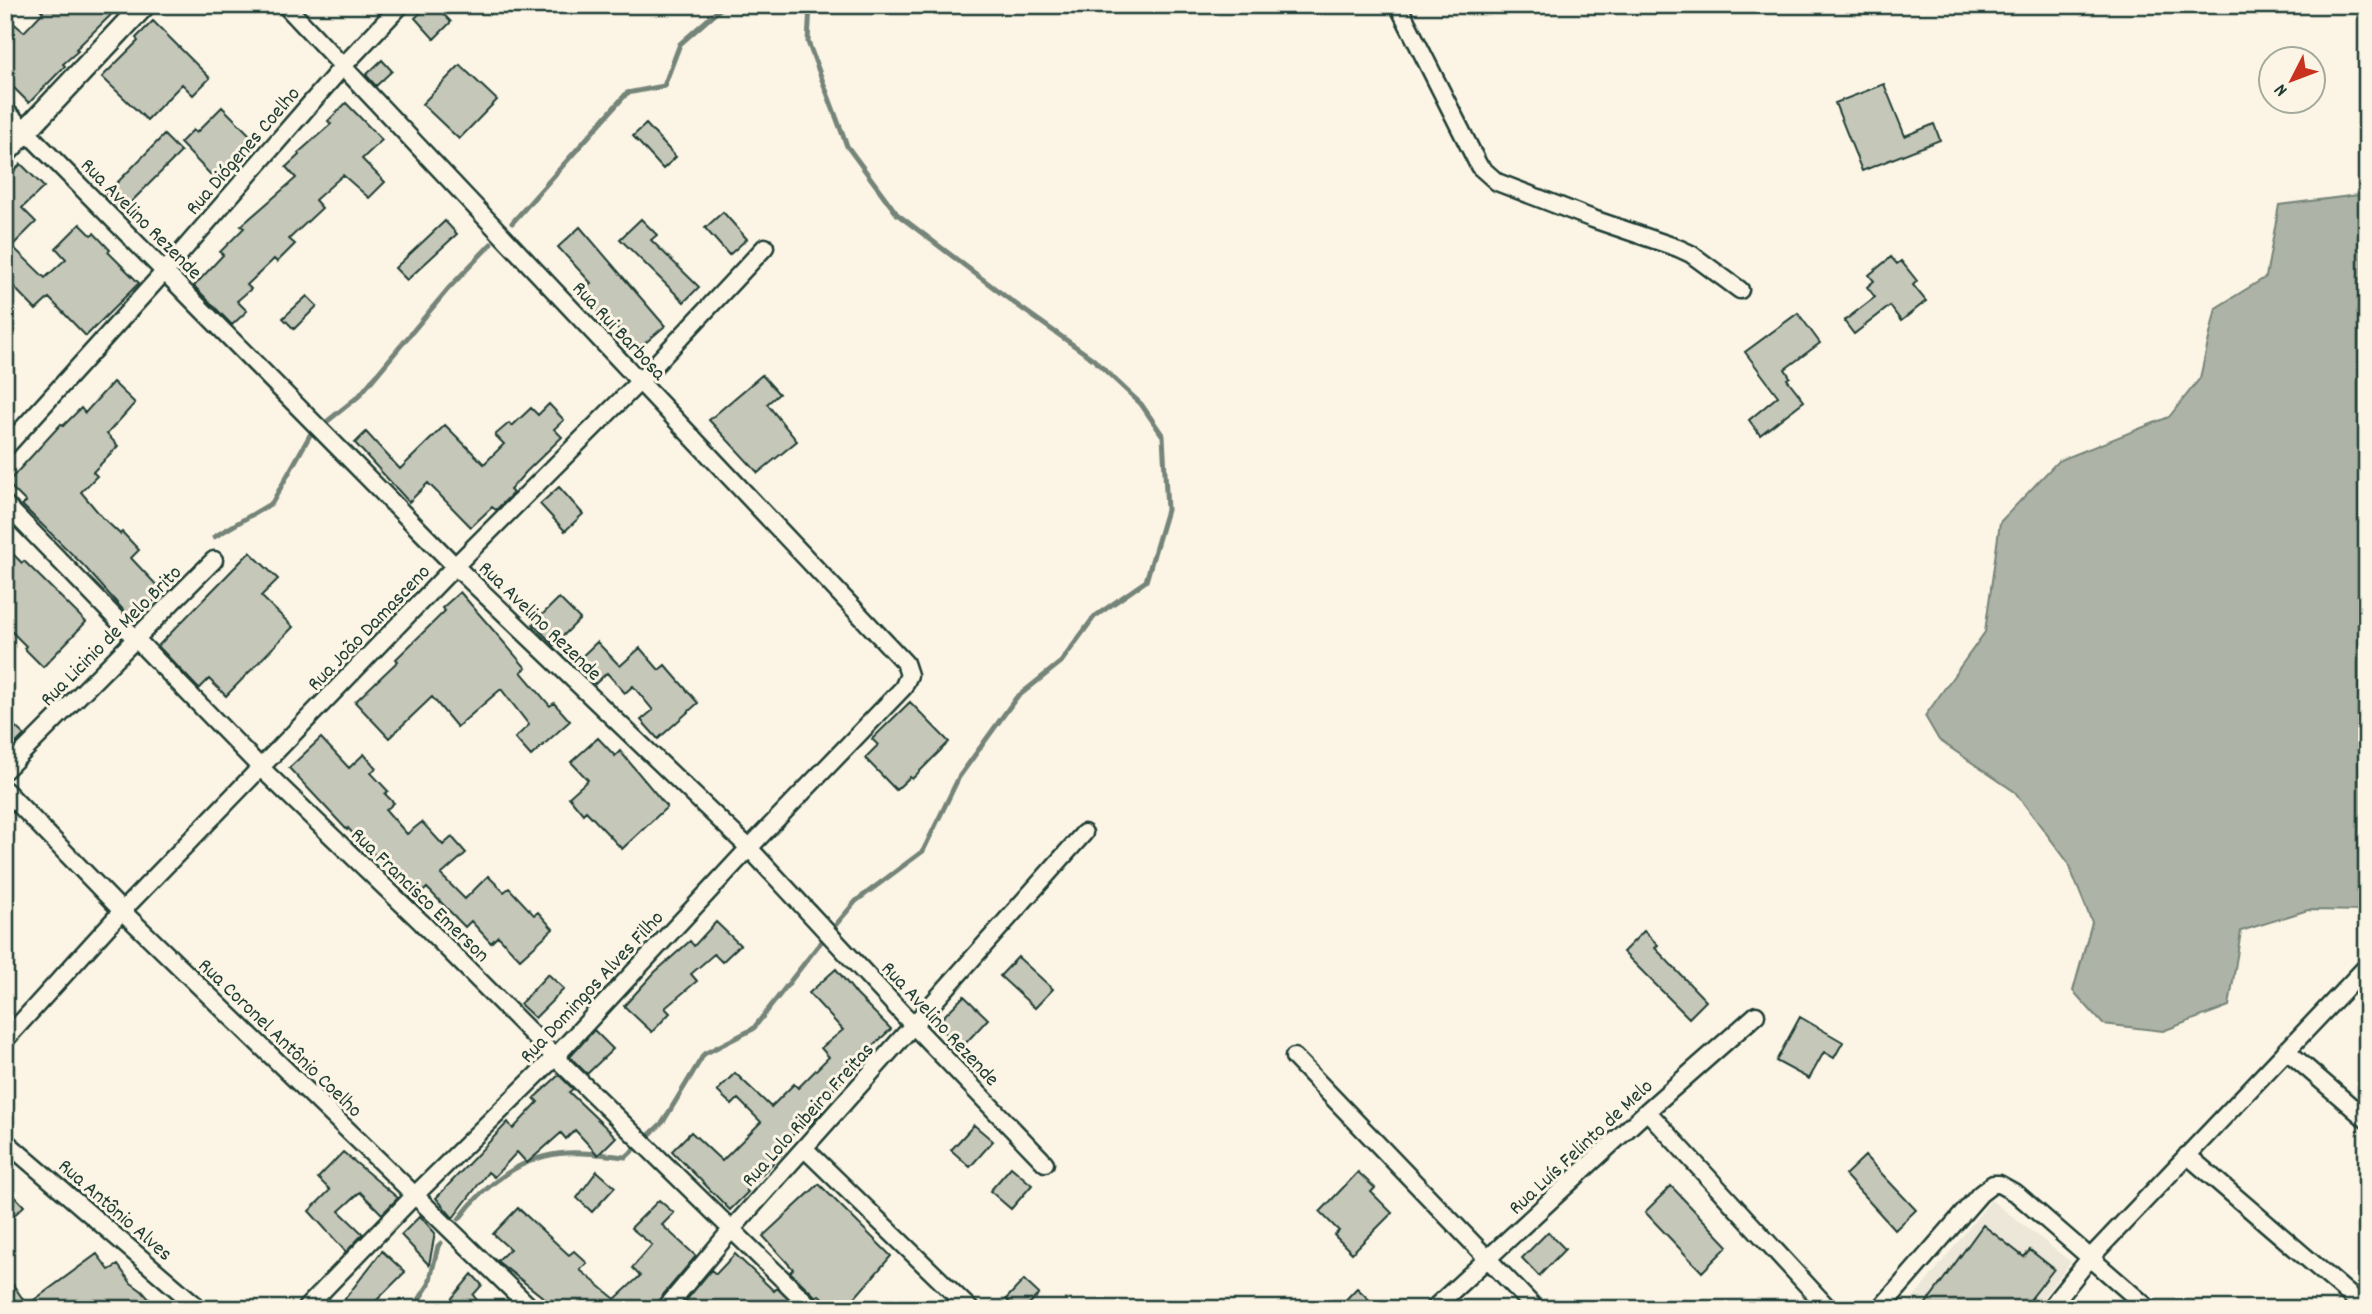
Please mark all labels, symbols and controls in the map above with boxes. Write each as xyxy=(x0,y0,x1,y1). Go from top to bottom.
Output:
north arrow xyxy=(2256,46,2326,116)
text: N xyxy=(2269,77,2295,102)
street label: Rua Diógenes Coelho xyxy=(180,81,309,223)
street label: Rua Avelino Rezende xyxy=(72,152,208,288)
street label: Rua Rui Barbosa xyxy=(564,276,673,389)
street label: Rua Avelino Rezende xyxy=(470,555,607,689)
street label: Rua Licinio de Melo Brito xyxy=(34,559,190,715)
street label: Rua João Damasceno xyxy=(302,559,439,699)
street label: Rua Francisco Emerson xyxy=(343,822,495,971)
street label: Rua Domingos Alves Filho xyxy=(514,905,672,1071)
street label: Rua Coronel Antônio Coelho xyxy=(190,953,368,1126)
street label: Rua Avelino Rezende xyxy=(873,956,1005,1094)
street label: Rua Lolo Ribeiro Freitas xyxy=(736,1037,883,1195)
street label: Rua Luís Felinto de Melo xyxy=(1503,1073,1661,1223)
street label: Rua Antônio Alves xyxy=(50,1153,178,1270)

